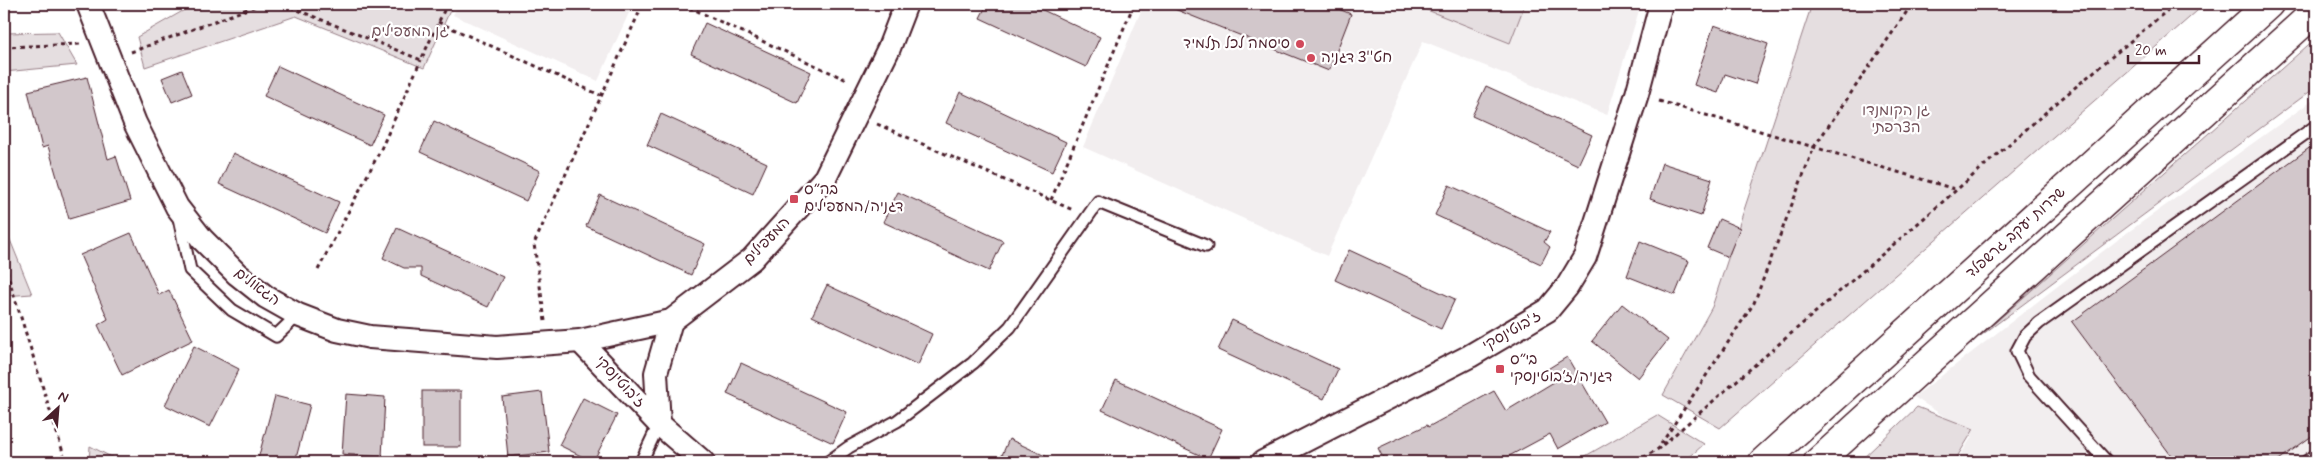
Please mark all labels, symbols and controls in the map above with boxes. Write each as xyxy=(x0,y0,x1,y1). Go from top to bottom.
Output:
park label: גן המעפילים xyxy=(371,22,449,42)
scale bar xyxy=(2128,32,2199,64)
place label: סיסמה לכל תלמיד xyxy=(1183,34,1290,54)
marker: סיסמה לכל תלמיד xyxy=(1294,38,1306,50)
text: 20 m xyxy=(2135,41,2167,61)
place label: חט''צ דגניה xyxy=(1321,48,1392,68)
marker: חט''צ דגניה xyxy=(1305,52,1317,64)
park label: גן הקומנדו הצרפתי xyxy=(1862,101,1930,138)
place label: בה״ס דגניה/המעפילים xyxy=(804,180,903,217)
street label: שדרות יעקב גרשפלד xyxy=(1962,183,2070,283)
marker: בה״ס דגניה/המעפילים xyxy=(788,193,800,205)
street label: המעפילים xyxy=(739,213,795,269)
street label: הגאולים xyxy=(230,263,284,311)
street label: ז'בוטינסקי xyxy=(1479,306,1545,356)
place label: בי״ס דגניה/ז׳בוטינסקי xyxy=(1510,350,1612,387)
street label: ז'בוטינסקי xyxy=(591,352,649,412)
marker: בי״ס דגניה/ז׳בוטינסקי xyxy=(1494,363,1506,375)
north arrow xyxy=(32,384,82,434)
text: N xyxy=(55,387,71,407)

